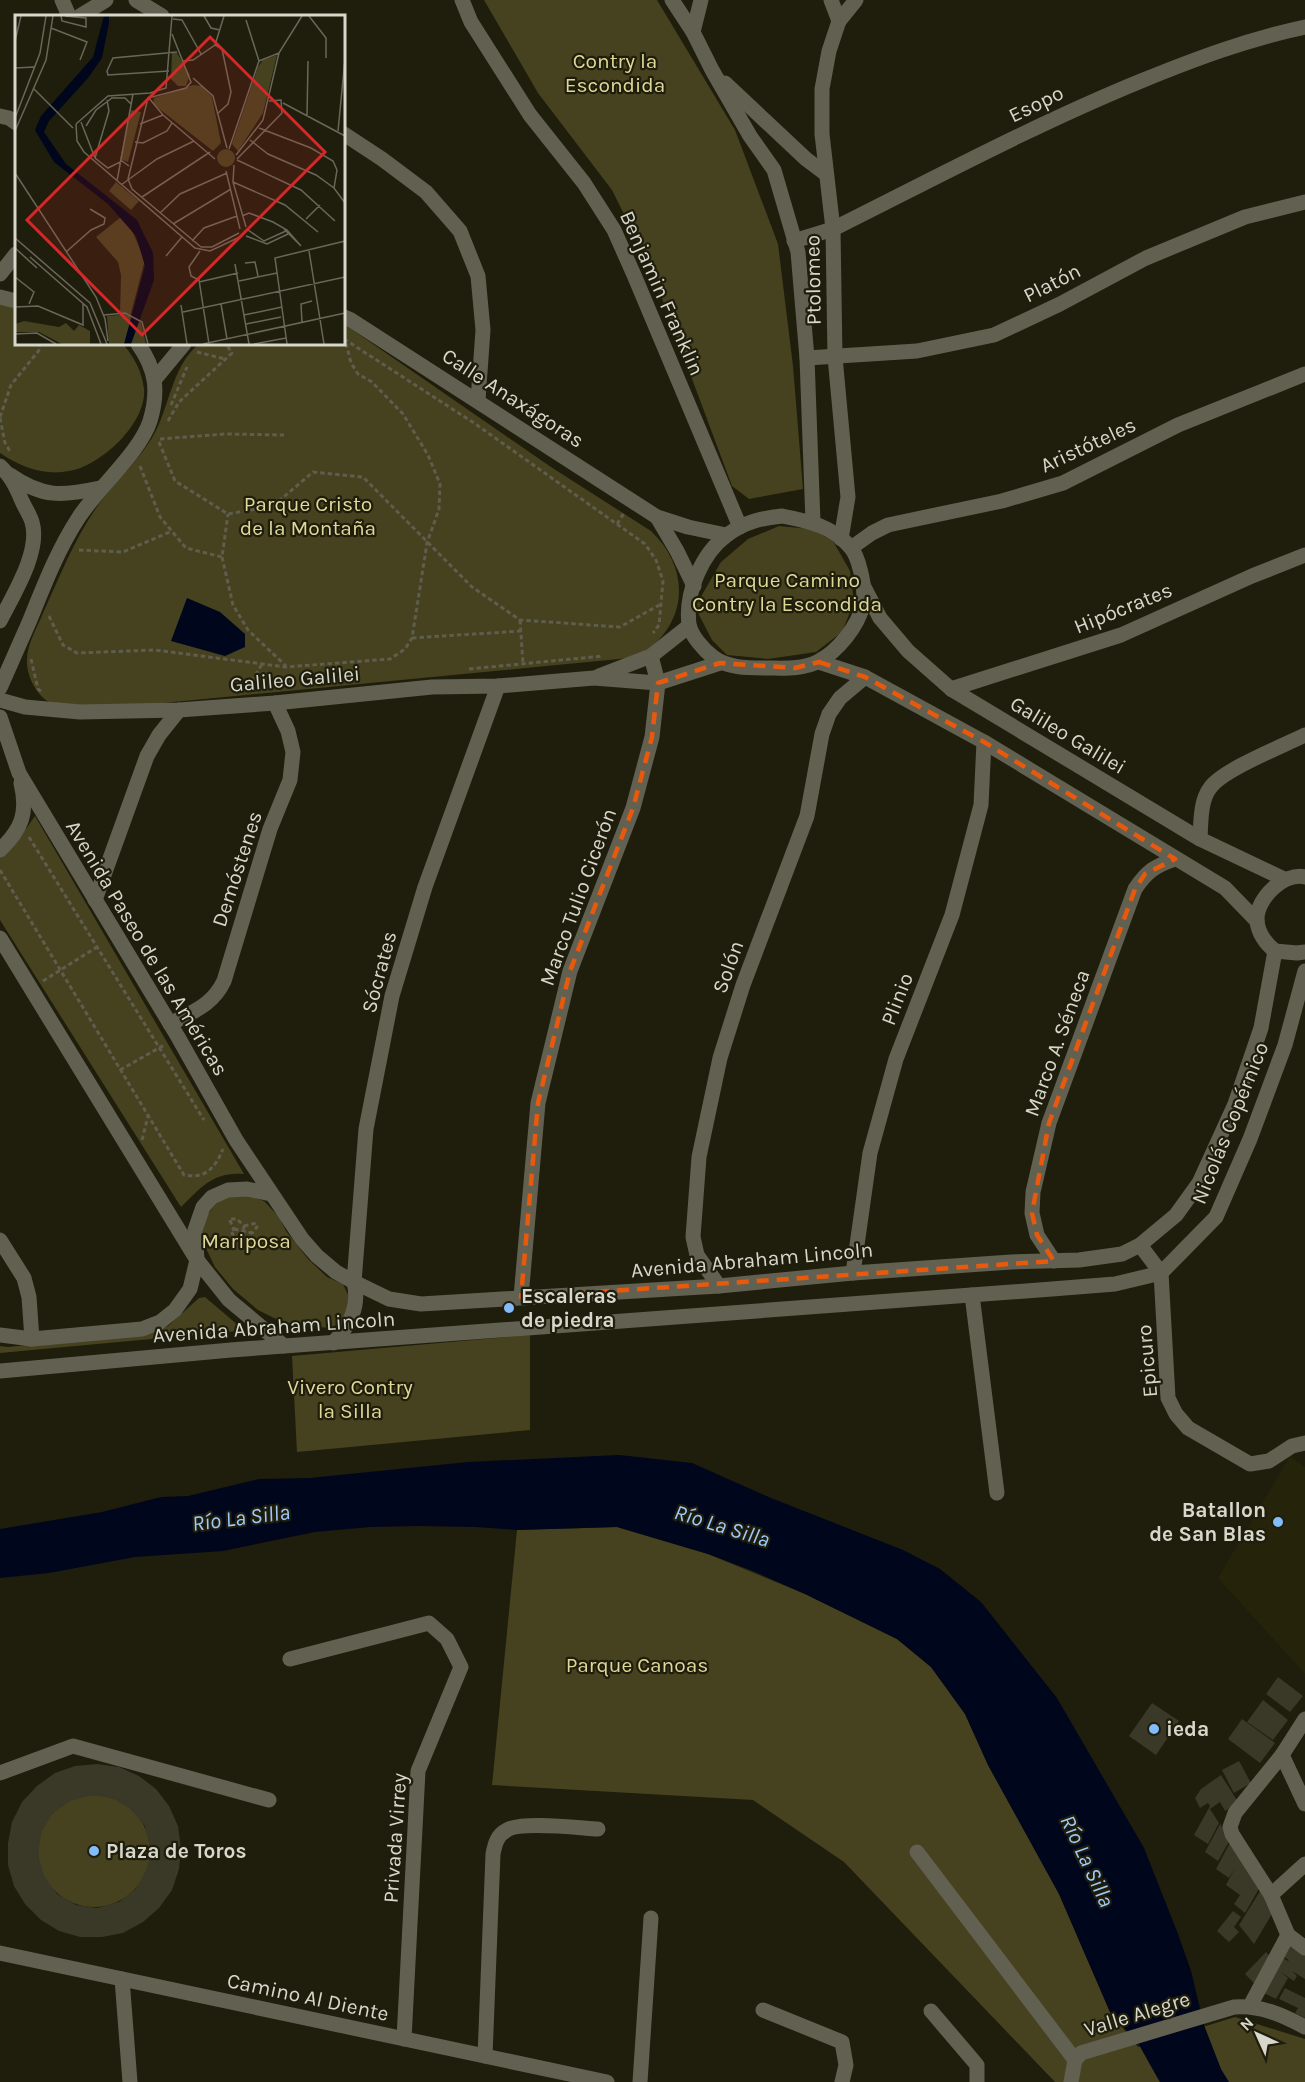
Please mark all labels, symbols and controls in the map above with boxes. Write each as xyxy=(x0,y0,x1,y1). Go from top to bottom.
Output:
inset map xyxy=(15,15,345,345)
park label: Contry la Escondida xyxy=(565,49,665,97)
street label: Esopo xyxy=(1005,80,1067,128)
street label: Benjamin Franklin xyxy=(615,207,709,379)
street label: Ptolomeo xyxy=(800,235,826,325)
street label: Platón xyxy=(1019,258,1085,308)
street label: Calle Anaxágoras xyxy=(438,343,588,453)
street label: Aristóteles xyxy=(1036,412,1140,478)
park label: Parque Cristo de la Montaña xyxy=(240,492,376,540)
park label: Parque Camino Contry la Escondida xyxy=(692,568,882,616)
street label: Hipócrates xyxy=(1070,577,1176,639)
street label: Galileo Galilei xyxy=(229,661,361,697)
street label: Galileo Galilei xyxy=(1006,691,1130,779)
street label: Marco Tulio Cicerón xyxy=(535,805,621,989)
street label: Demóstenes xyxy=(207,808,267,930)
street label: Avenida Paseo de las Américas xyxy=(61,816,233,1080)
street label: Sócrates xyxy=(357,928,401,1016)
street label: Solón xyxy=(707,937,749,997)
street label: Marco A. Séneca xyxy=(1019,966,1095,1120)
street label: Plinio xyxy=(876,969,918,1029)
street label: Nicolás Copérnico xyxy=(1187,1038,1273,1208)
park label: Mariposa xyxy=(201,1229,291,1253)
street label: Avenida Abraham Lincoln xyxy=(630,1237,874,1283)
place label: Escaleras de piedra xyxy=(521,1284,617,1332)
marker: Escaleras de piedra xyxy=(502,1301,516,1315)
street label: Avenida Abraham Lincoln xyxy=(152,1307,396,1347)
street label: Epicuro xyxy=(1132,1324,1162,1398)
park label: Vivero Contry la Silla xyxy=(287,1375,413,1423)
place label: Batallon de San Blas xyxy=(1149,1498,1266,1546)
water label: Río La Silla xyxy=(190,1499,292,1537)
water label: Río La Silla xyxy=(671,1499,773,1553)
marker: Batallon de San Blas xyxy=(1271,1515,1285,1529)
park label: Parque Canoas xyxy=(566,1653,708,1677)
place label: ieda xyxy=(1166,1717,1209,1741)
marker: ieda xyxy=(1147,1722,1161,1736)
street label: Privada Virrey xyxy=(378,1772,412,1904)
water label: Río La Silla xyxy=(1054,1811,1120,1911)
place label: Plaza de Toros xyxy=(106,1839,247,1863)
marker: Plaza de Toros xyxy=(87,1844,101,1858)
street label: Camino Al Diente xyxy=(225,1968,391,2026)
street label: Valle Alegre xyxy=(1081,1987,1193,2041)
north arrow xyxy=(1227,2004,1287,2064)
text: N xyxy=(1236,2013,1258,2035)

